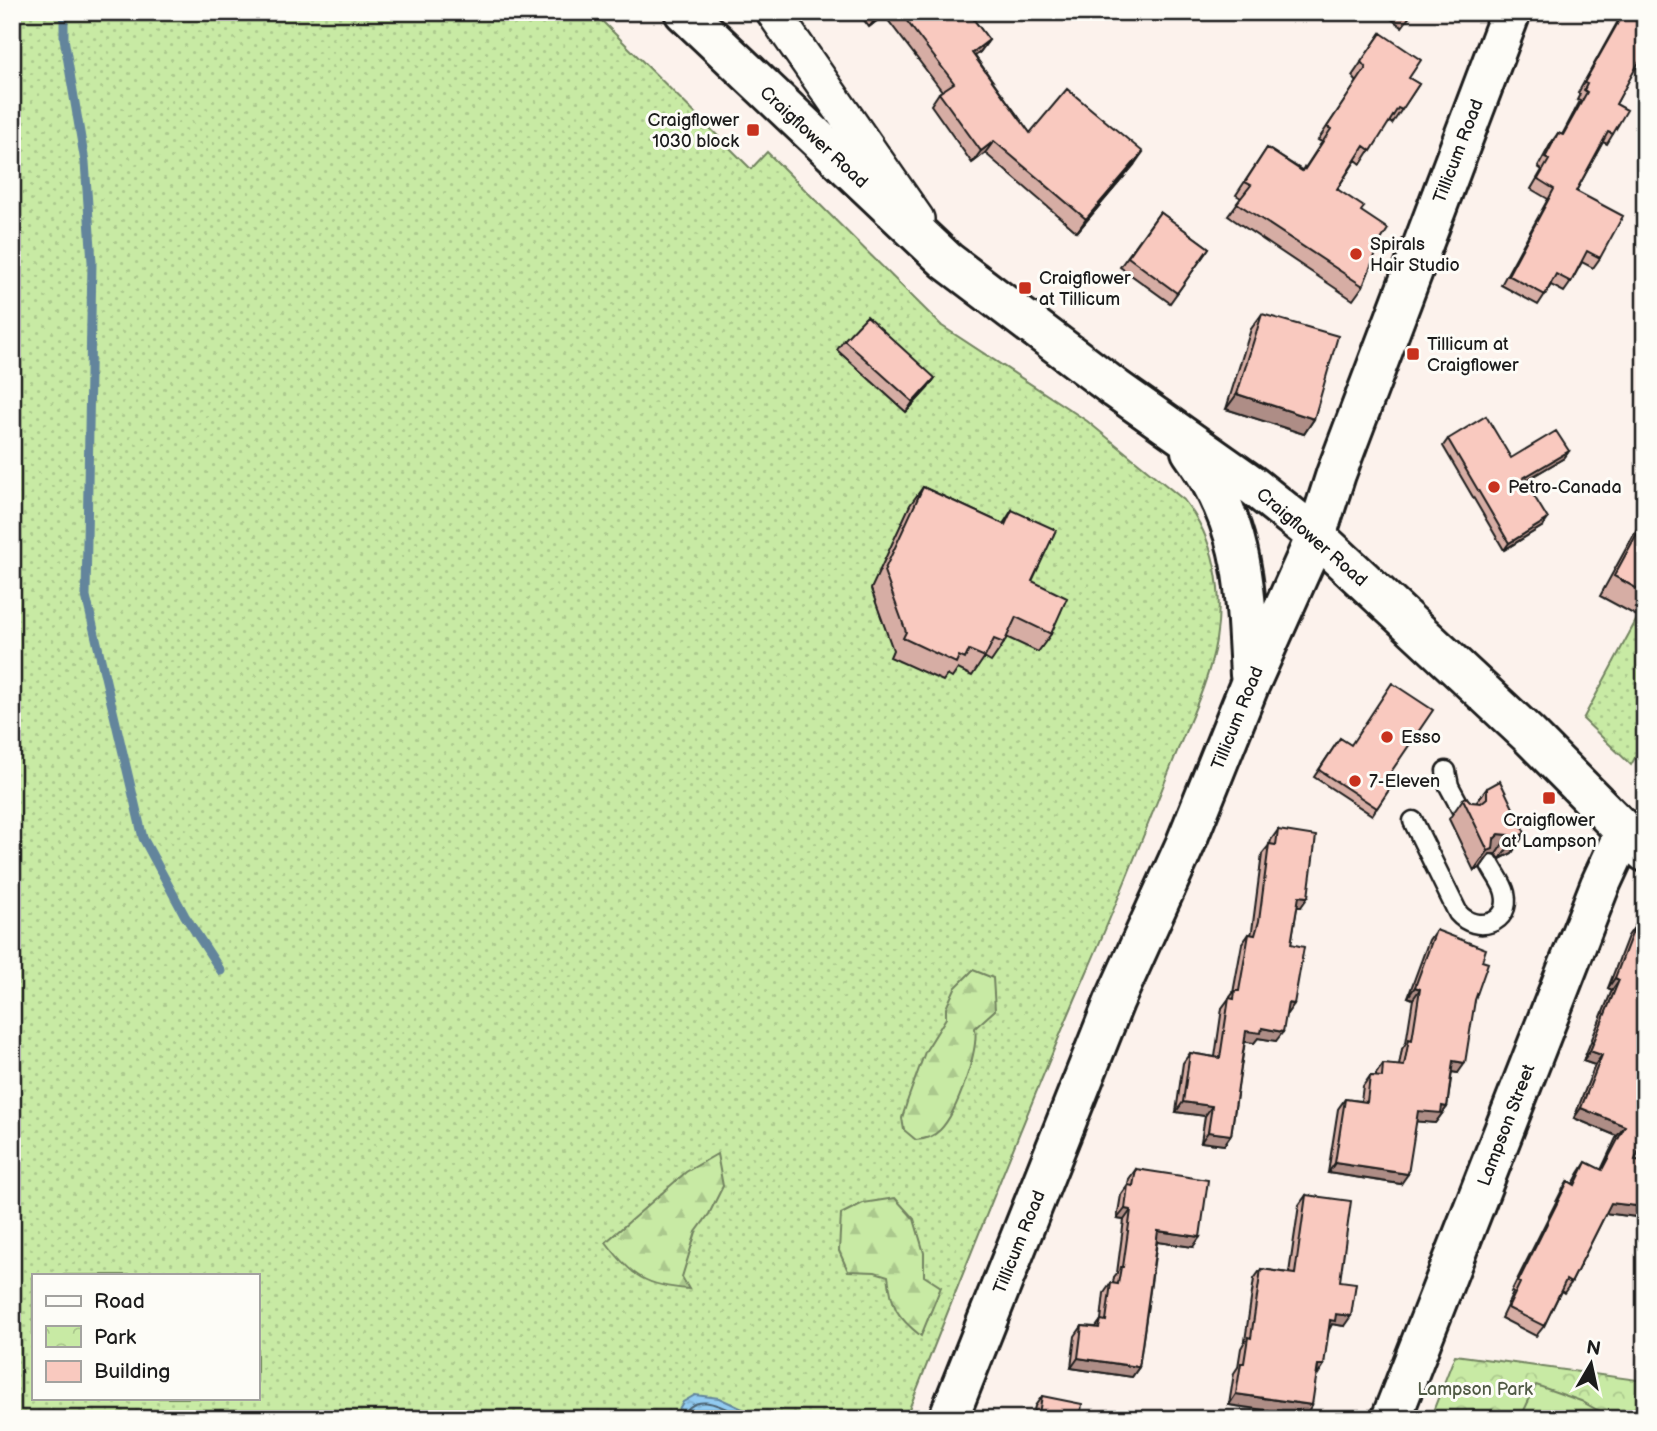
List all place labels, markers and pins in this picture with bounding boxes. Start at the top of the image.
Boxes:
place label: Craigflower 1030 block [648,110,740,152]
marker: Craigflower 1030 block [745,122,761,138]
place label: Spirals Hair Studio [1370,234,1460,276]
marker: Spirals Hair Studio [1348,246,1364,262]
place label: Craigflower at Tillicum [1039,268,1131,310]
marker: Craigflower at Tillicum [1017,280,1033,296]
place label: Tillicum at Craigflower [1427,334,1519,376]
marker: Tillicum at Craigflower [1405,346,1421,362]
place label: Petro-Canada [1508,477,1622,498]
marker: Petro-Canada [1486,479,1502,495]
place label: Esso [1401,727,1441,748]
marker: Esso [1379,729,1395,745]
place label: 7-Eleven [1369,771,1440,792]
marker: 7-Eleven [1347,773,1363,789]
marker: Craigflower at Lampson [1541,790,1557,806]
place label: Craigflower at Lampson [1501,810,1597,852]

